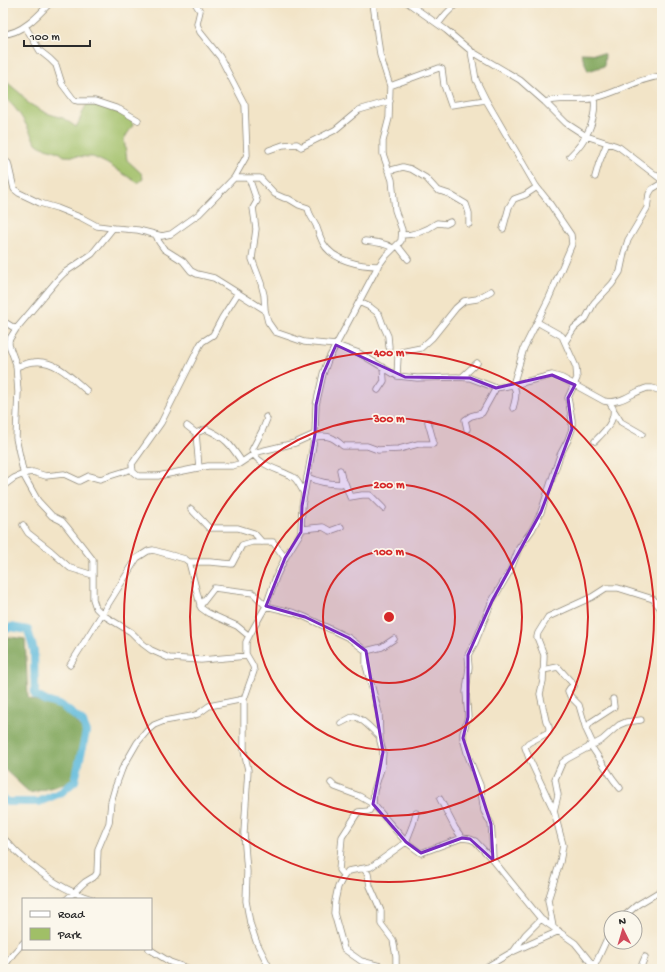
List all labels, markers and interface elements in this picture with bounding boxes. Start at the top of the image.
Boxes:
scale bar [24,22,90,48]
text: 100 m [29,31,60,45]
text: 400 m [373,347,405,361]
text: 300 m [372,413,405,427]
text: 200 m [374,479,405,493]
text: 100 m [373,546,404,560]
centre of rings [382,610,396,624]
legend [22,898,152,950]
text: Road [58,909,85,923]
north arrow [603,910,643,950]
text: N [618,916,626,928]
text: Park [57,929,83,943]

